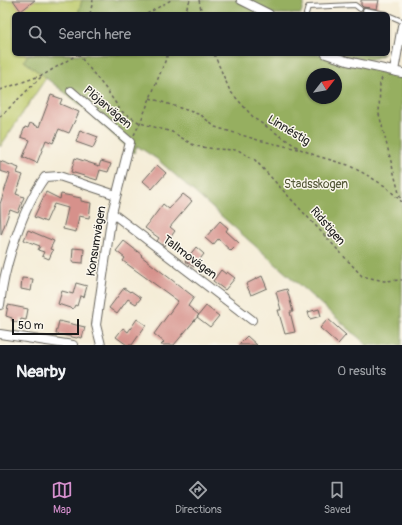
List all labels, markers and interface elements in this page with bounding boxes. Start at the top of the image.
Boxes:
search box [12,12,390,56]
icon: search [26,23,48,45]
text: Search here [58,25,131,44]
north arrow [306,68,342,104]
street label: Plöjarvägen [81,83,135,132]
street label: Linnéstig [265,112,313,149]
park label: Stadsskogen [284,177,348,192]
street label: Ridstigen [307,204,348,249]
street label: Konsumvägen [84,205,110,277]
street label: Tallmovägen [160,232,220,283]
scale bar [12,317,79,336]
text: 50 m [18,319,44,332]
text: Nearby [16,361,65,382]
text: 0 results [337,363,386,379]
tab: Map [51,479,73,516]
tab: Directions [175,479,222,516]
tab: Saved [324,479,351,516]

